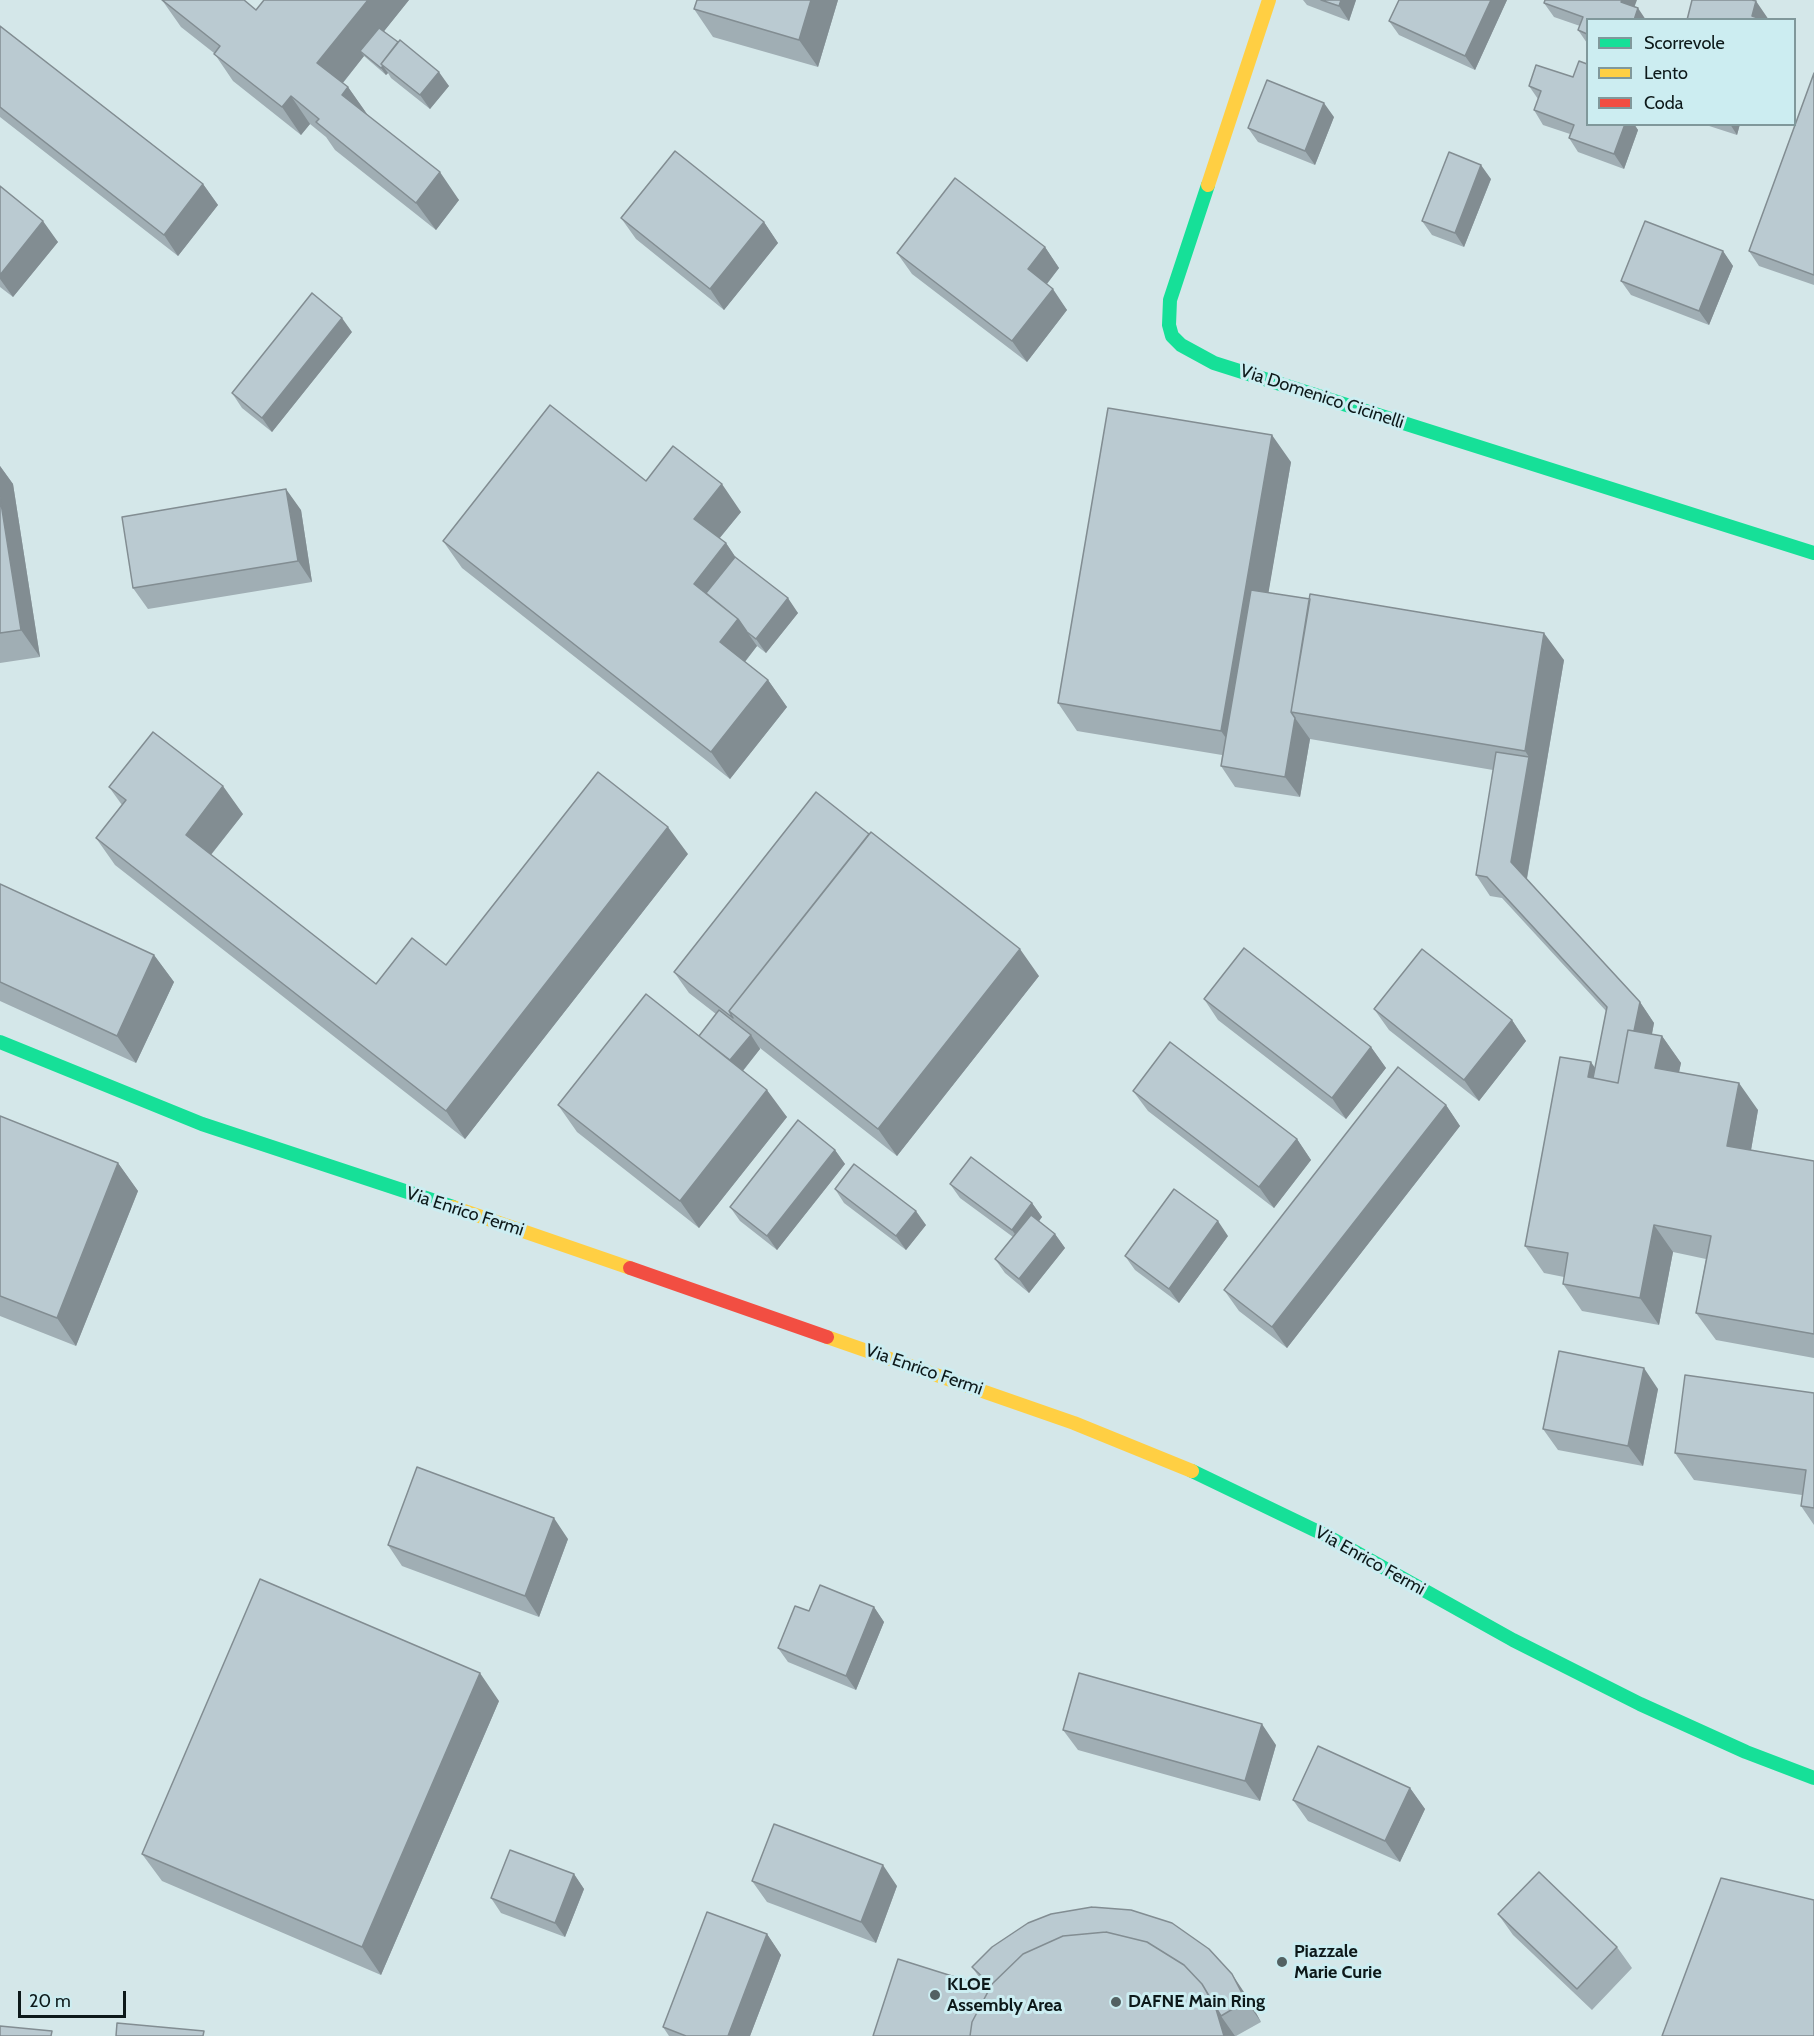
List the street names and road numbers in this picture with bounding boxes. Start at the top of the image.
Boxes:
street label: Via Domenico Cicinelli [1237,360,1407,434]
street label: Via Enrico Fermi [403,1183,527,1241]
street label: Via Enrico Fermi [862,1340,986,1400]
street label: Via Enrico Fermi [1311,1522,1429,1600]

